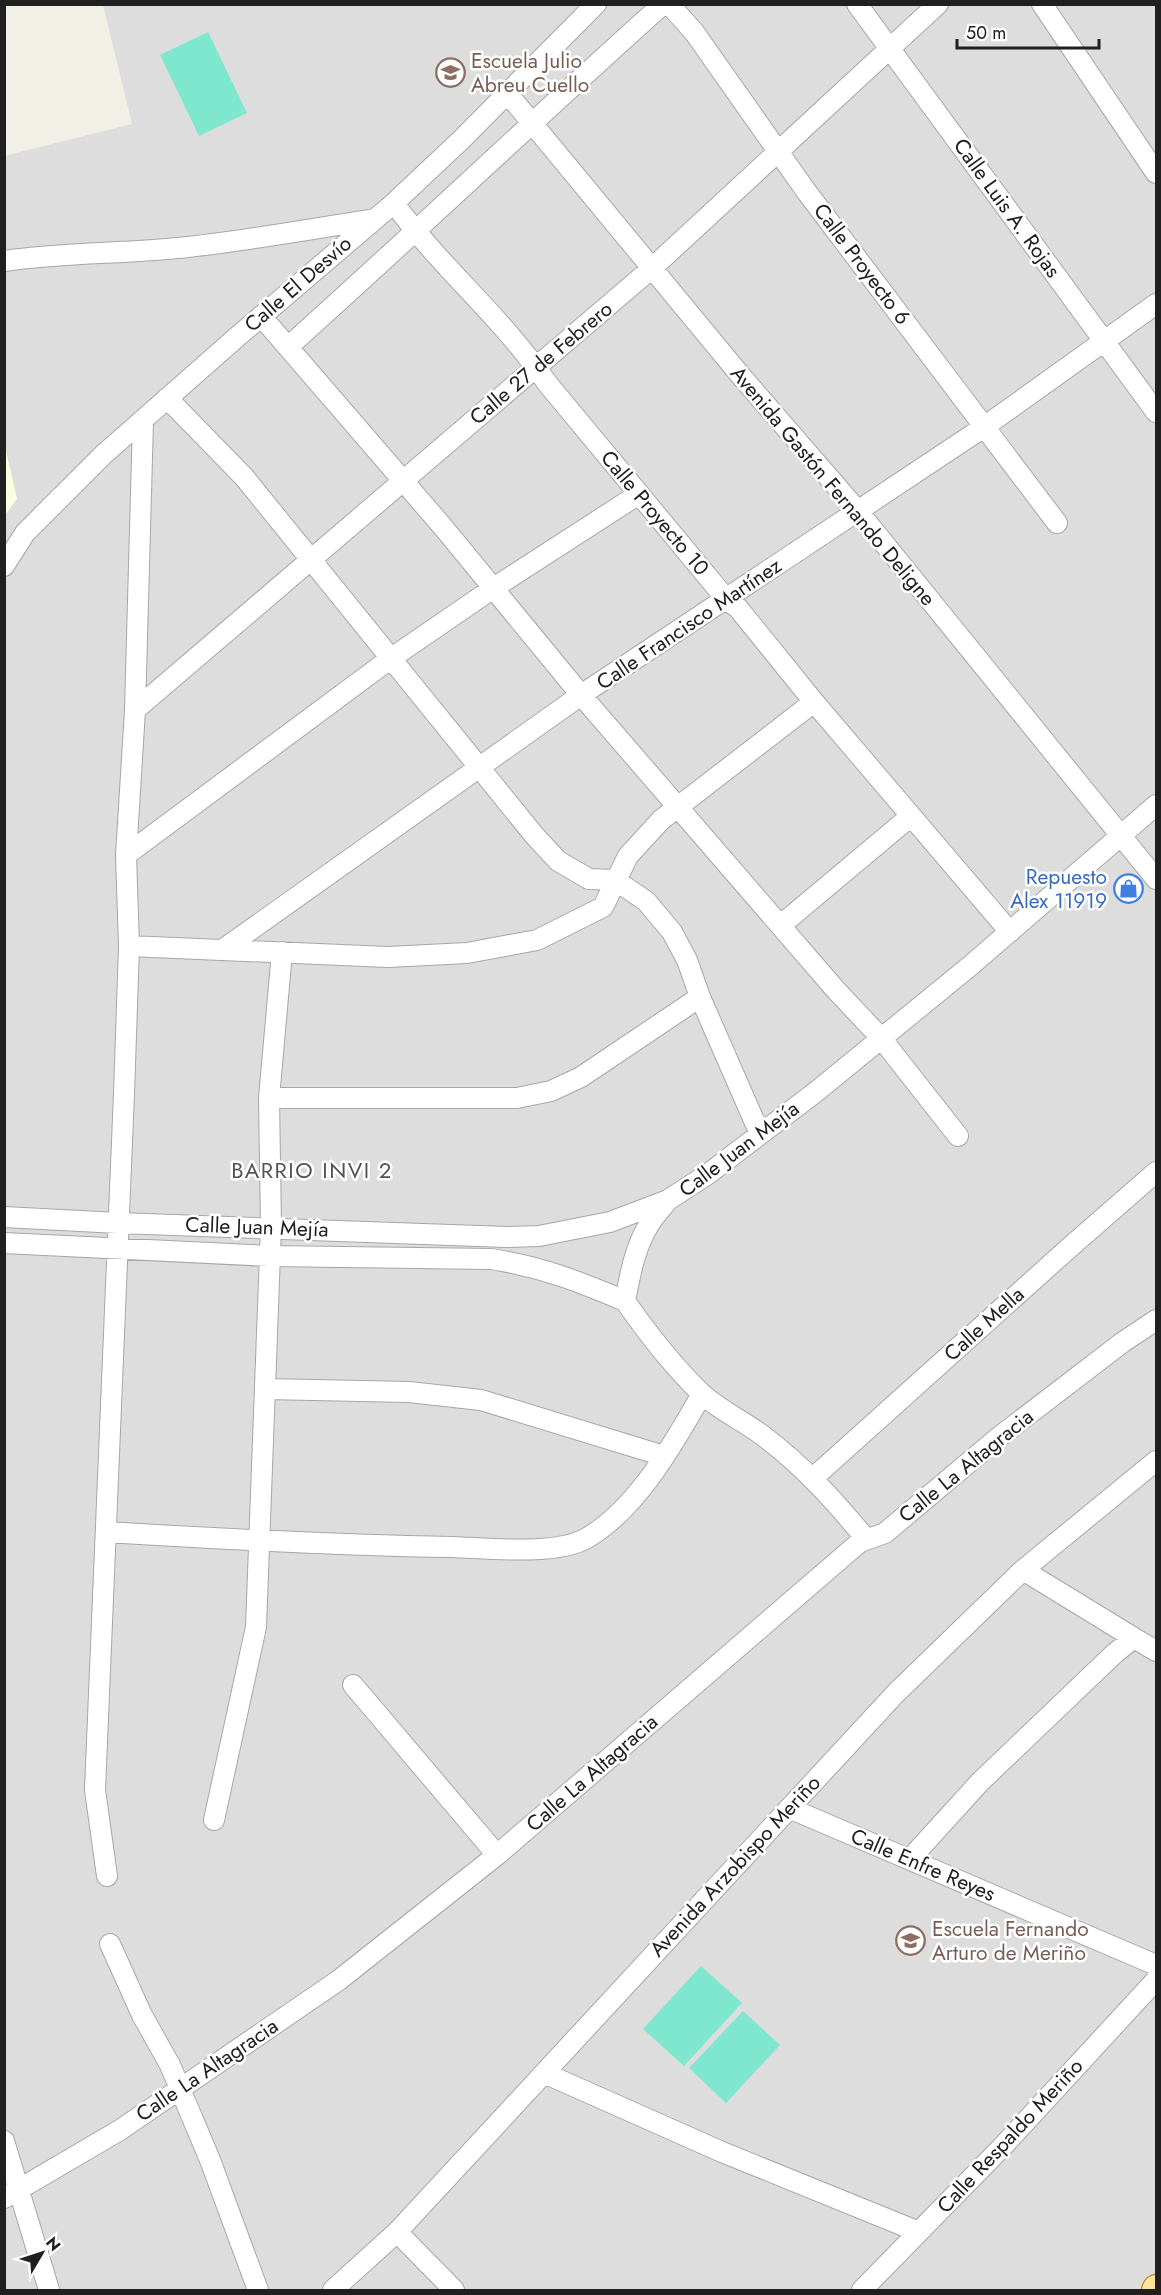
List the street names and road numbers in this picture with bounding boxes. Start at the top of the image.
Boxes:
street label: Calle Luis A. Rojas [946,132,1068,284]
street label: Calle Proyecto 6 [806,197,918,331]
street label: Calle El Desvío [238,229,358,339]
street label: Calle 27 de Febrero [463,294,619,432]
street label: Avenida Gastón Fernando Deligne [723,360,943,613]
street label: Calle Proyecto 10 [594,444,716,582]
street label: Calle Francisco Martínez [590,551,788,697]
street label: Calle Juan Mejía [673,1094,805,1204]
street label: Calle Juan Mejía [185,1210,329,1244]
street label: Calle Mella [937,1280,1031,1368]
street label: Calle La Altagracia [892,1402,1040,1530]
street label: Calle La Altagracia [520,1707,664,1839]
street label: Avenida Arzobispo Meriño [643,1769,827,1963]
street label: Calle Enfre Reyes [846,1821,1000,1909]
street label: Calle La Altagracia [130,2011,284,2129]
street label: Calle Respaldo Meriño [930,2052,1090,2220]

